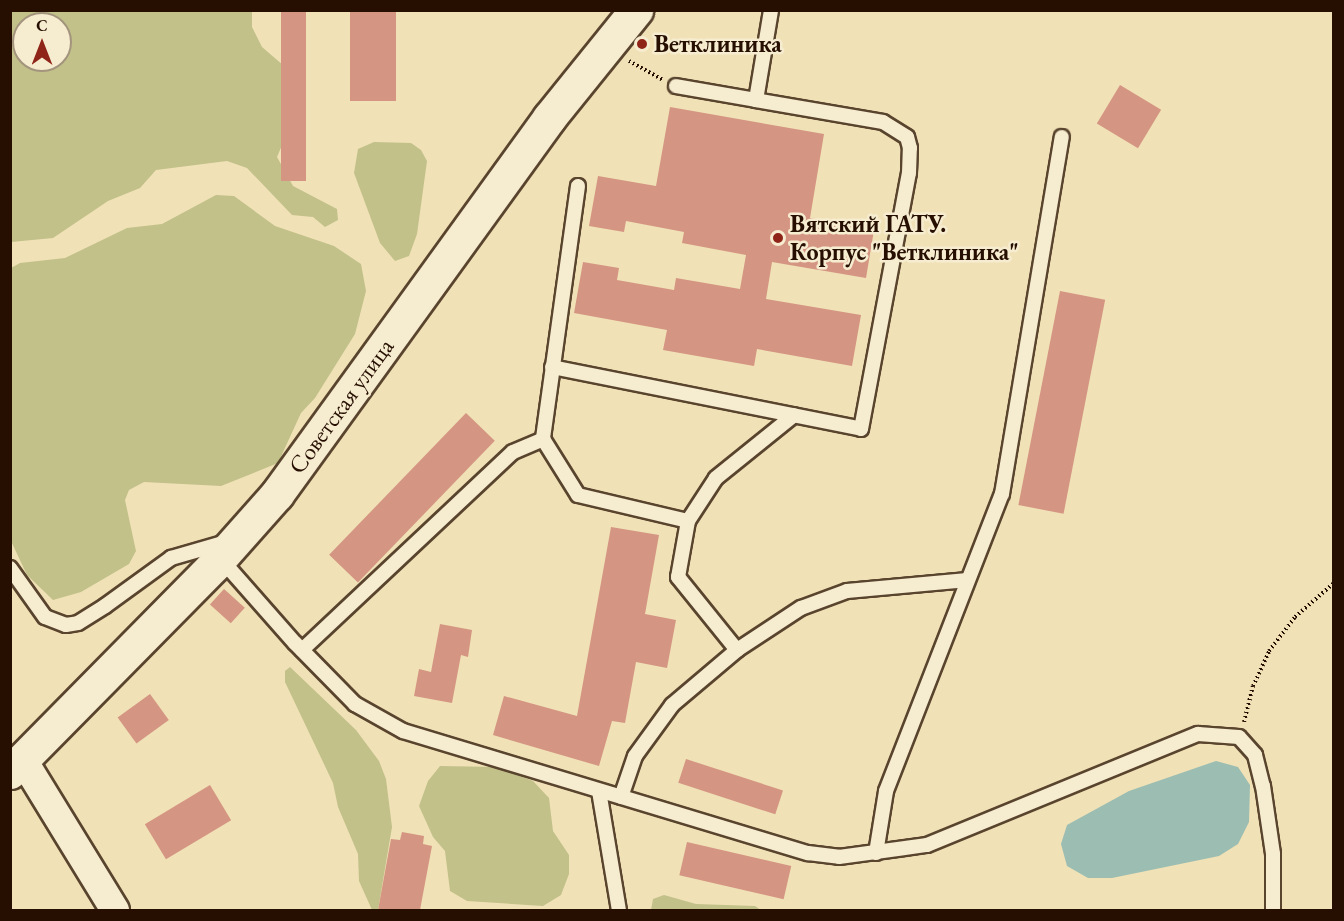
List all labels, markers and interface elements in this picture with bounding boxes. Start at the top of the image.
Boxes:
north arrow [12,12,72,72]
text: С [36,15,48,36]
place label: Ветклиника [654,30,782,58]
marker: Ветклиника [635,37,649,51]
place label: Вятский ГАТУ. Корпус "Ветклиника" [790,210,1019,266]
marker: Вятский ГАТУ. Корпус "Ветклиника" [771,231,785,245]
street label: Советская улица [282,333,400,479]

